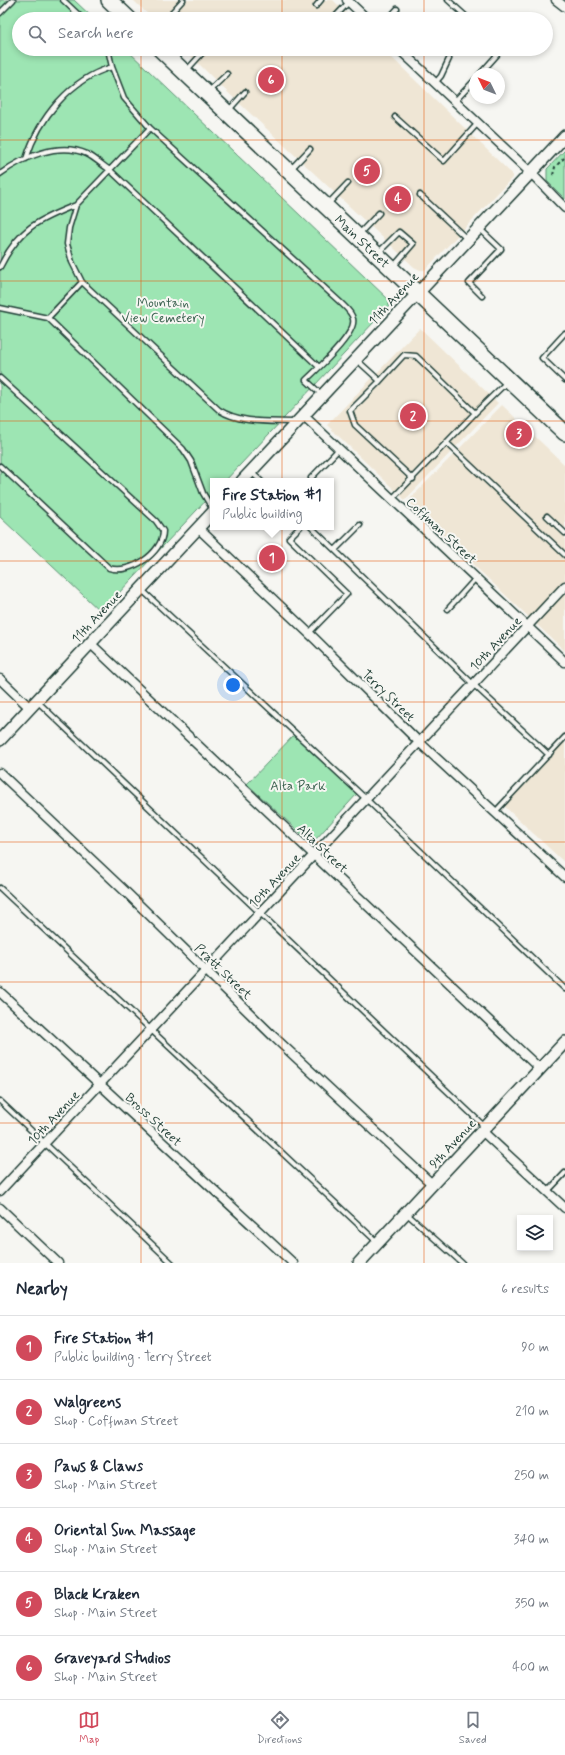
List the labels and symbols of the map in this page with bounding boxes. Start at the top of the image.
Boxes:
pin: 6 [258,65,284,95]
north arrow [469,68,505,104]
pin: 5 [354,156,380,186]
pin: 4 [385,184,411,214]
street label: Main Street [330,212,393,272]
street label: 11th Avenue [365,269,423,329]
park label: Mountain View Cemetery [121,295,205,327]
pin: 2 [400,401,426,431]
pin: 3 [506,419,532,449]
street label: Coffman Street [402,494,480,568]
pin: 1 [259,543,285,573]
street label: 11th Avenue [68,587,126,647]
street label: 10th Avenue [467,613,526,675]
street label: Terry Street [358,666,418,726]
your location [223,675,243,695]
park label: Alta Park [270,778,326,795]
street label: Alta Street [293,821,351,877]
street label: 10th Avenue [246,850,305,912]
street label: Pratt Street [191,940,256,1004]
street label: 10th Avenue [25,1087,84,1149]
street label: Bross Street [121,1089,185,1151]
street label: 9th Avenue [426,1116,480,1172]

